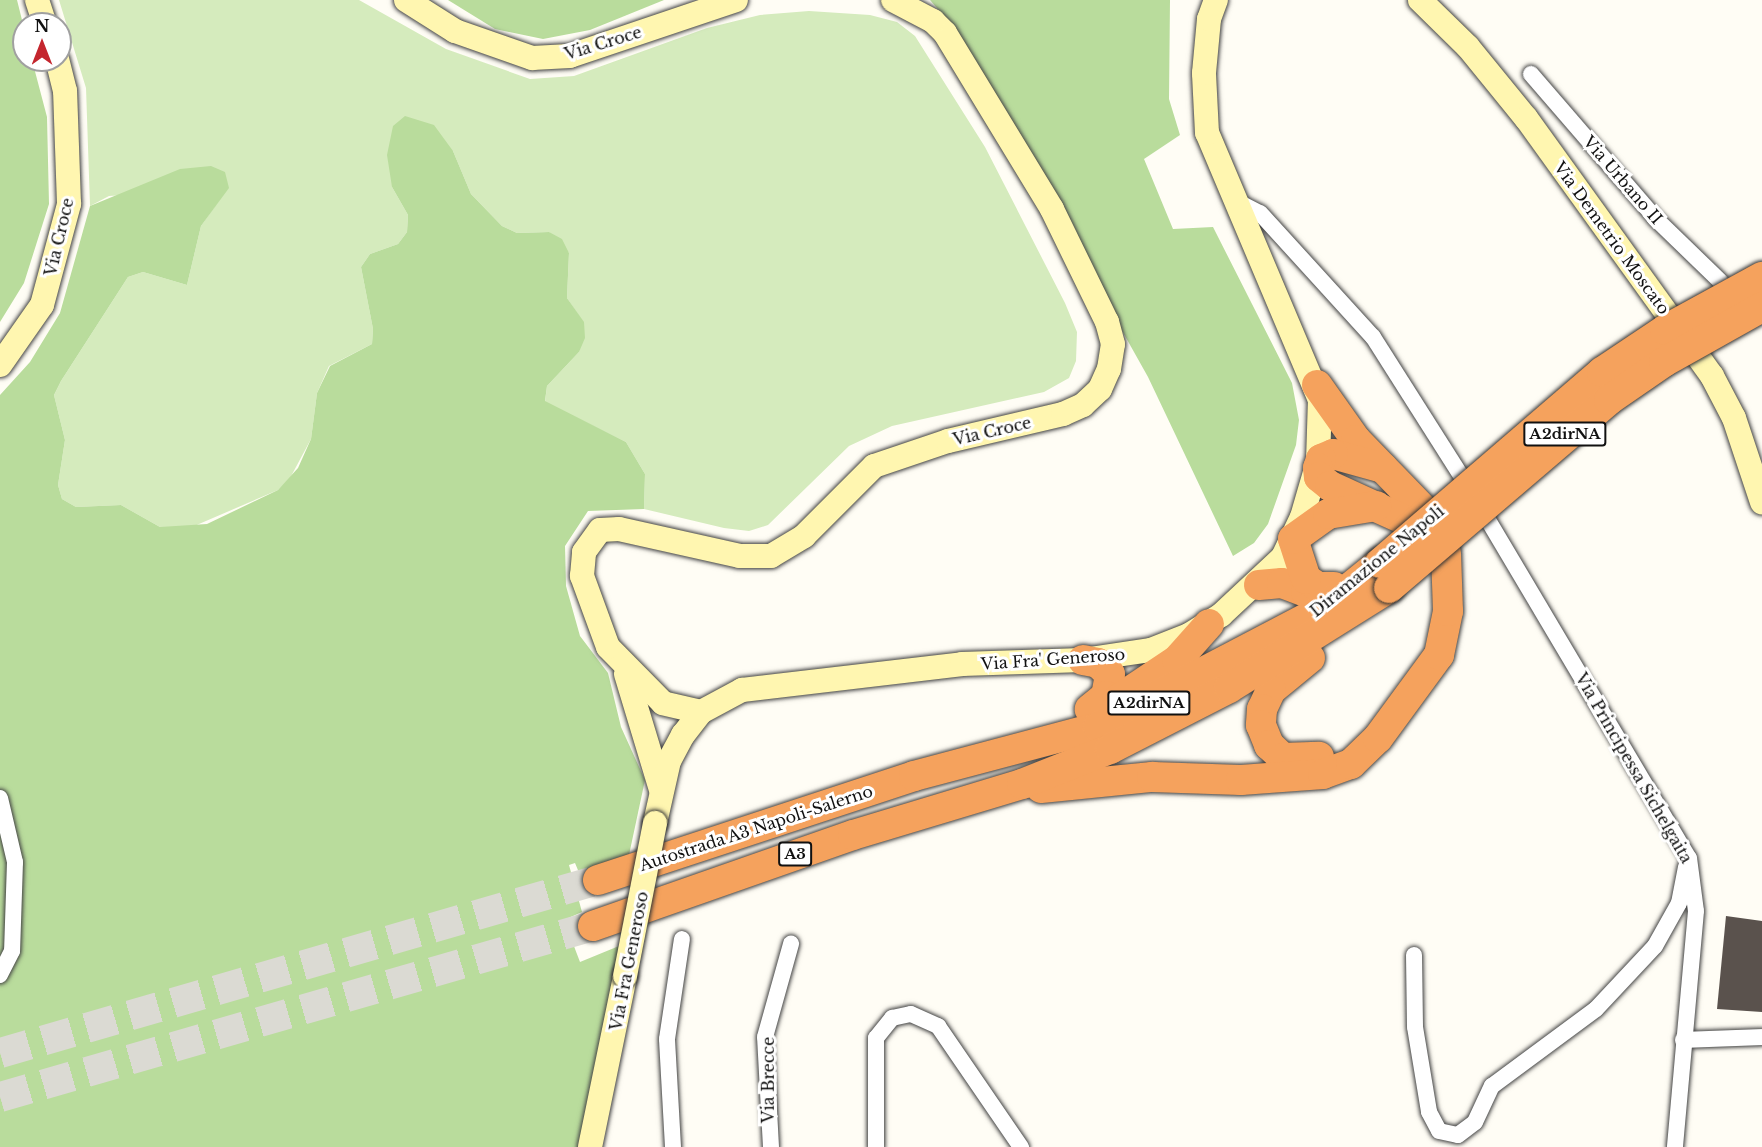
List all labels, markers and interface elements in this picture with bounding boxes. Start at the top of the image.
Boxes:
north arrow [12,12,72,72]
text: N [34,16,50,36]
street label: Via Croce [562,22,644,64]
street label: Via Urbano II [1579,132,1667,228]
street label: Via Demetrio Moscato [1550,158,1674,318]
street label: Via Croce [41,196,77,278]
street label: Via Croce [951,413,1033,449]
road number: A2dirNA [1523,422,1607,446]
street label: Diramazione Napoli [1306,501,1448,621]
street label: Via Fra' Generoso [980,644,1126,674]
street label: Via Principessa Sichelgaita [1571,669,1697,867]
road number: A2dirNA [1107,691,1191,715]
street label: Autostrada A3 Napoli-Salerno [637,781,875,875]
road number: A3 [777,842,813,866]
street label: Via Fra Generoso [606,890,652,1032]
street label: Via Brecce [758,1037,778,1123]

